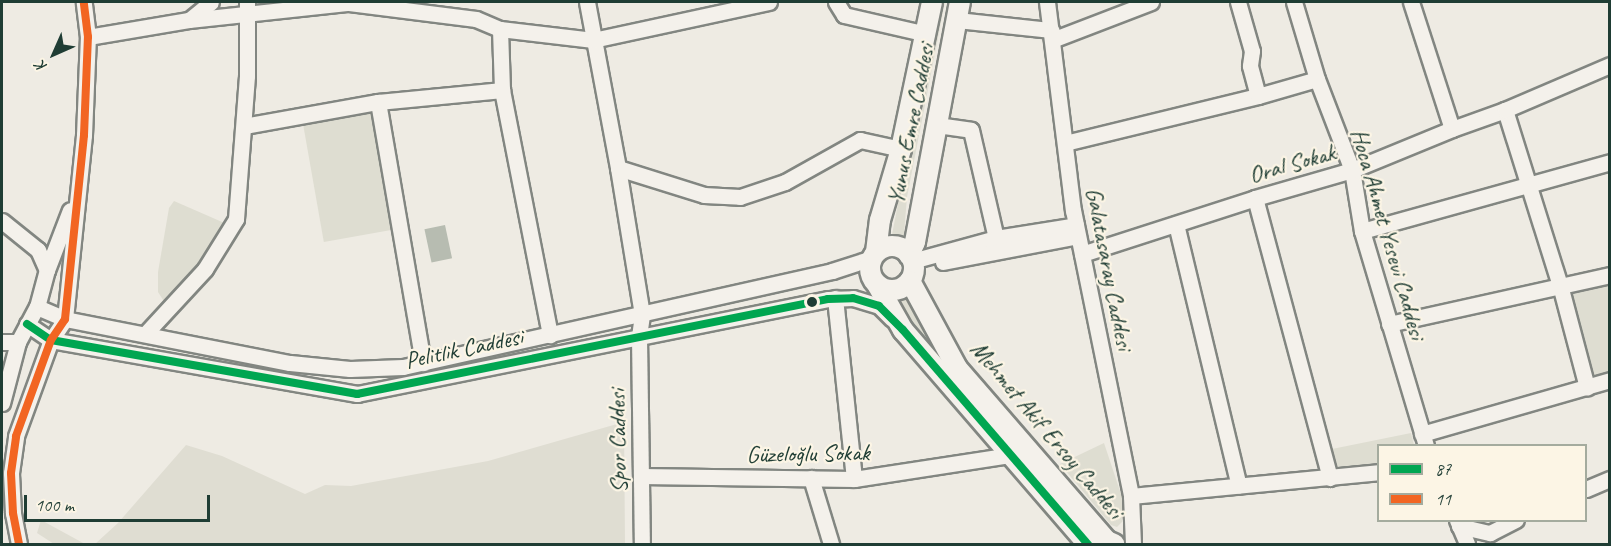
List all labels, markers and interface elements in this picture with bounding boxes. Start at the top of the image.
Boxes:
north arrow [24,24,84,84]
street label: Yunus Emre Caddesi [881,41,941,207]
text: K [31,57,51,77]
street label: Hoca Ahmet Yesevi Caddesi [1344,125,1432,343]
street label: Oral Sokak [1246,138,1338,190]
street label: Galatasaray Caddesi [1079,185,1139,353]
unlabelled marker [806,296,818,308]
street label: Pelitlik Caddesi [403,322,525,376]
street label: Mehmet Akif Ersoy Caddesi [964,335,1130,525]
street label: Spor Caddesi [603,388,633,494]
street label: Güzeloğlu Sokak [746,439,870,469]
legend [1377,444,1587,522]
text: 87 [1435,458,1451,480]
scale bar [27,483,213,521]
text: 11 [1435,488,1451,510]
text: 100 m [35,494,74,516]

